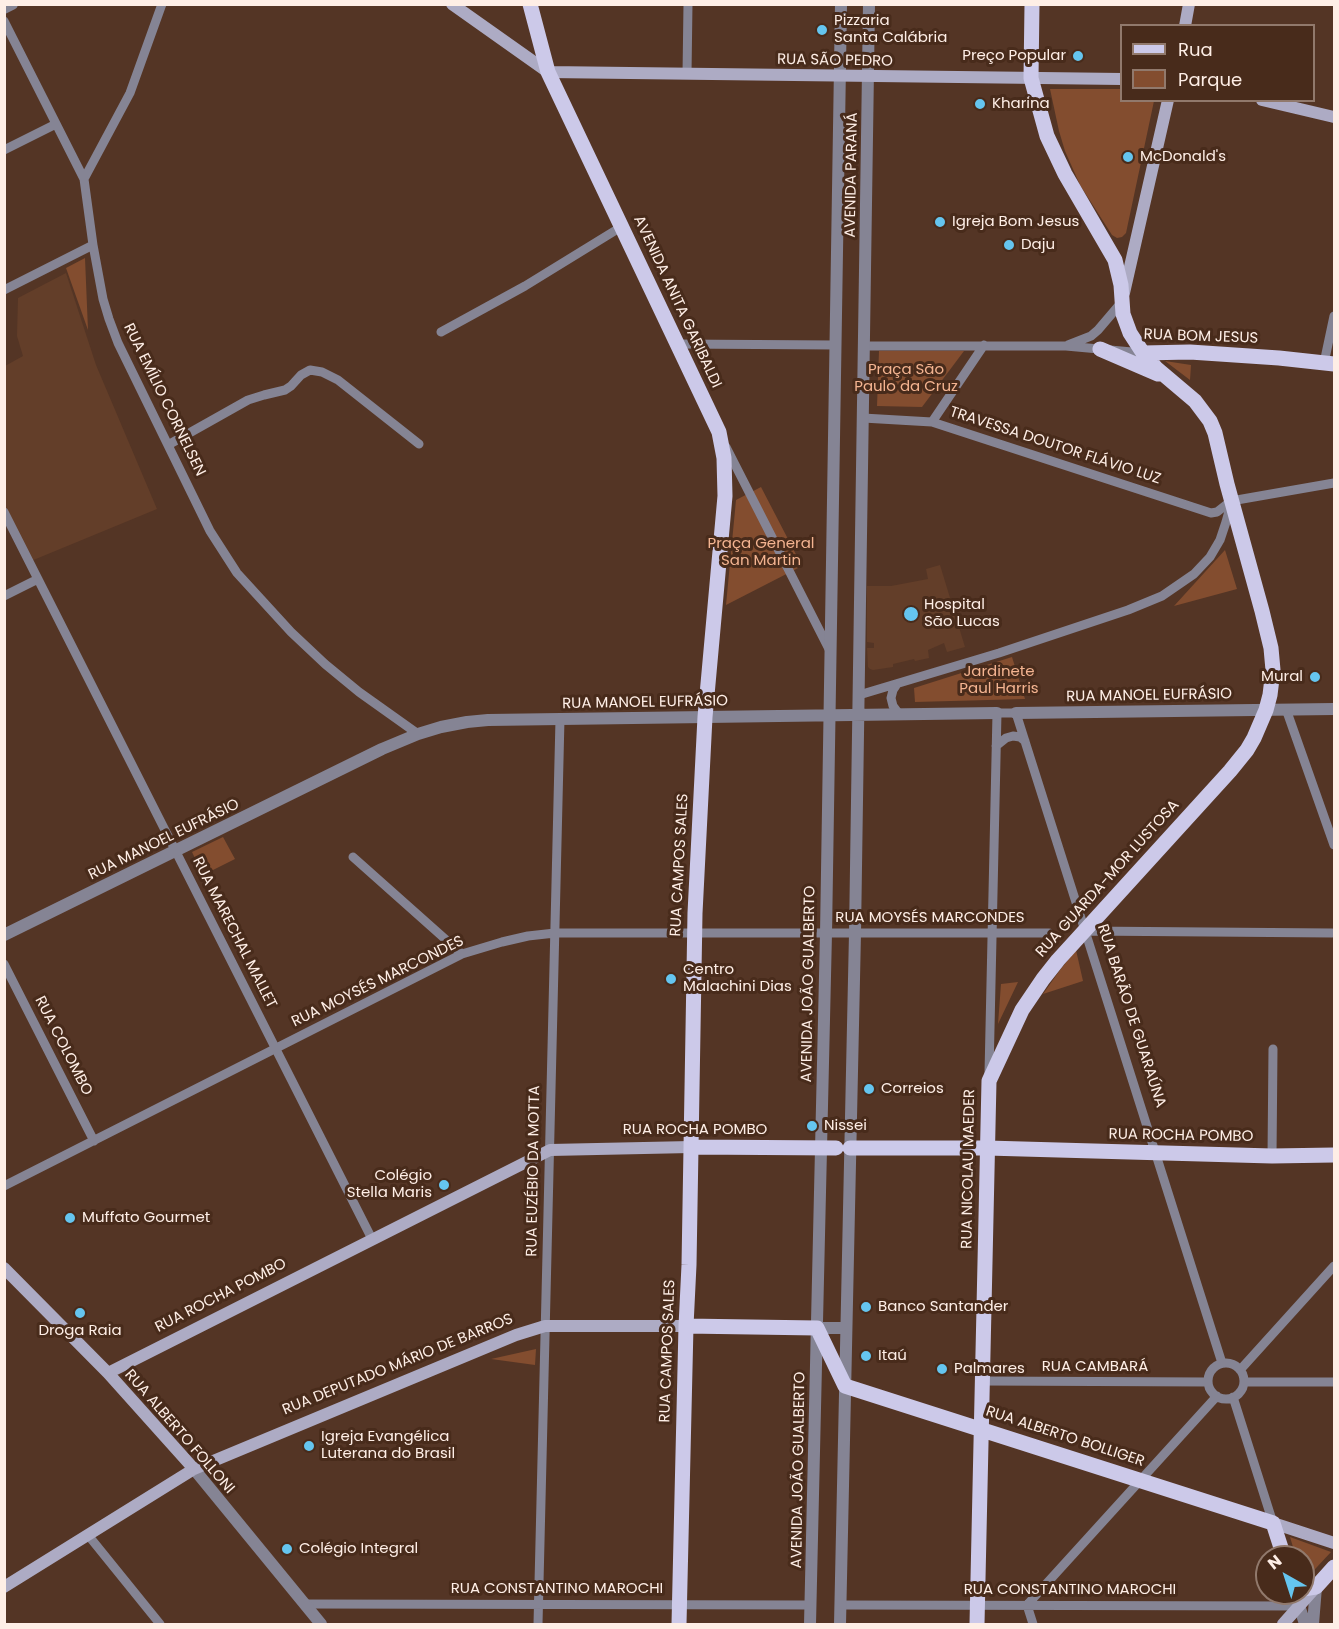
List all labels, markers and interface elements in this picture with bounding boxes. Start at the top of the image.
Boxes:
place label: Pizzaria Santa Calábria [834,12,947,47]
marker: Pizzaria Santa Calábria [815,23,829,37]
legend [1120,24,1315,102]
text: Rua [1178,37,1213,62]
place label: Preço Popular [962,47,1066,65]
marker: Preço Popular [1071,49,1085,63]
street label: RUA SÃO PEDRO [777,51,893,71]
text: Parque [1178,67,1242,92]
place label: Kharina [992,95,1050,113]
marker: Kharina [973,97,987,111]
street label: AVENIDA PARANÁ [842,112,862,238]
place label: McDonald's [1140,148,1226,166]
marker: McDonald's [1121,150,1135,164]
street label: AVENIDA ANITA GARIBALDI [629,213,725,391]
place label: Igreja Bom Jesus [952,213,1079,231]
marker: Igreja Bom Jesus [933,215,947,229]
place label: Daju [1021,236,1055,254]
marker: Daju [1002,238,1016,252]
street label: RUA EMÍLIO CORNELSEN [119,321,209,479]
street label: RUA BOM JESUS [1143,326,1259,348]
park label: Praça São Paulo da Cruz [854,361,958,396]
street label: TRAVESSA DOUTOR FLÁVIO LUZ [947,403,1163,489]
park label: Praça General San Martin [708,535,814,570]
place label: Hospital São Lucas [924,596,1000,631]
marker: Hospital São Lucas [902,605,920,623]
park label: Jardinete Paul Harris [959,663,1039,698]
place label: Mural [1261,668,1303,686]
marker: Mural [1308,670,1322,684]
street label: RUA MANOEL EUFRÁSIO [1066,686,1232,706]
street label: RUA MANOEL EUFRÁSIO [562,693,728,713]
street label: RUA CAMPOS SALES [667,793,693,937]
street label: RUA MANOEL EUFRÁSIO [86,796,242,884]
street label: RUA GUARDA-MOR LUSTOSA [1033,797,1183,961]
street label: RUA MARECHAL MALLET [188,854,280,1012]
street label: AVENIDA JOÃO GUALBERTO [798,885,820,1083]
street label: RUA MOYSÉS MARCONDES [835,909,1025,927]
street label: RUA BARÃO DE GUARAÚNA [1093,922,1169,1110]
street label: RUA MOYSÉS MARCONDES [289,932,467,1032]
place label: Centro Malachini Dias [683,961,792,996]
marker: Centro Malachini Dias [664,972,678,986]
street label: RUA COLOMBO [30,993,96,1099]
place label: Correios [881,1080,944,1098]
marker: Correios [862,1082,876,1096]
street label: RUA EUZÉBIO DA MOTTA [524,1085,544,1257]
street label: RUA NICOLAU MAEDER [959,1089,979,1249]
place label: Nissei [824,1117,867,1135]
marker: Nissei [805,1119,819,1133]
street label: RUA ROCHA POMBO [623,1121,767,1139]
street label: RUA ROCHA POMBO [1108,1126,1254,1146]
place label: Colégio Stella Maris [347,1167,432,1202]
marker: Colégio Stella Maris [437,1178,451,1192]
place label: Muffato Gourmet [82,1209,210,1227]
marker: Muffato Gourmet [63,1211,77,1225]
street label: RUA ROCHA POMBO [152,1255,290,1337]
street label: RUA CAMPOS SALES [657,1279,679,1423]
place label: Banco Santander [878,1298,1008,1316]
marker: Banco Santander [859,1300,873,1314]
marker: Droga Raia [73,1306,87,1320]
street label: RUA DEPUTADO MÁRIO DE BARROS [280,1310,516,1420]
place label: Droga Raia [38,1322,122,1340]
place label: Itaú [878,1347,907,1365]
marker: Itaú [859,1349,873,1363]
street label: RUA CAMBARÁ [1042,1358,1148,1376]
place label: Palmares [954,1360,1025,1378]
marker: Palmares [935,1362,949,1376]
street label: RUA ALBERTO FOLLONI [120,1366,238,1498]
street label: AVENIDA JOÃO GUALBERTO [788,1371,810,1569]
street label: RUA ALBERTO BOLLIGER [983,1403,1147,1471]
place label: Igreja Evangélica Luterana do Brasil [321,1428,455,1463]
marker: Igreja Evangélica Luterana do Brasil [302,1439,316,1453]
place label: Colégio Integral [299,1540,418,1558]
marker: Colégio Integral [280,1542,294,1556]
north arrow [1255,1545,1315,1605]
text: N [1263,1549,1287,1575]
street label: RUA CONSTANTINO MAROCHI [451,1580,663,1598]
street label: RUA CONSTANTINO MAROCHI [964,1581,1176,1599]

